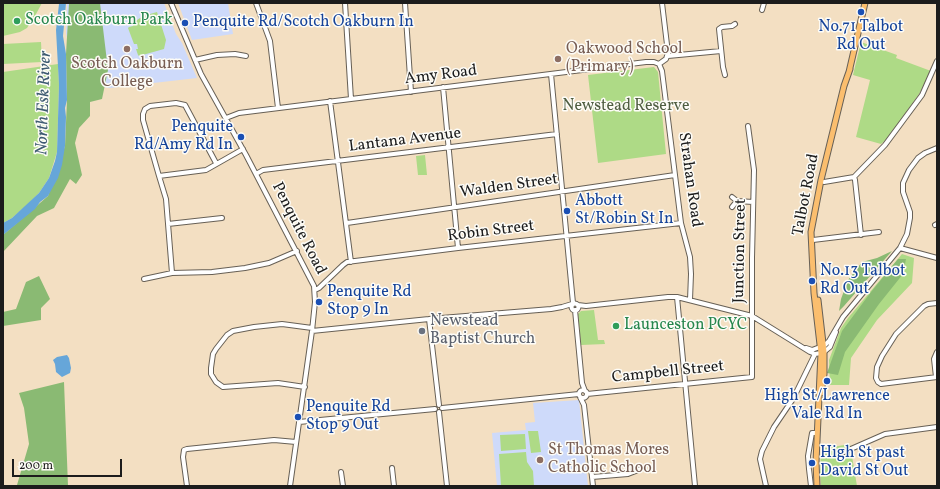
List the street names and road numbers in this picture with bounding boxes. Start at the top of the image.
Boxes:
street label: Amy Road [404,62,478,90]
street label: Lantana Avenue [348,125,462,157]
street label: Strahan Road [673,131,705,229]
street label: Talbot Road [790,152,824,238]
street label: Walden Street [459,171,559,203]
street label: Penquite Road [267,180,329,278]
street label: Junction Street [730,199,752,303]
street label: Robin Street [447,217,535,247]
street label: Campbell Street [611,358,725,388]

